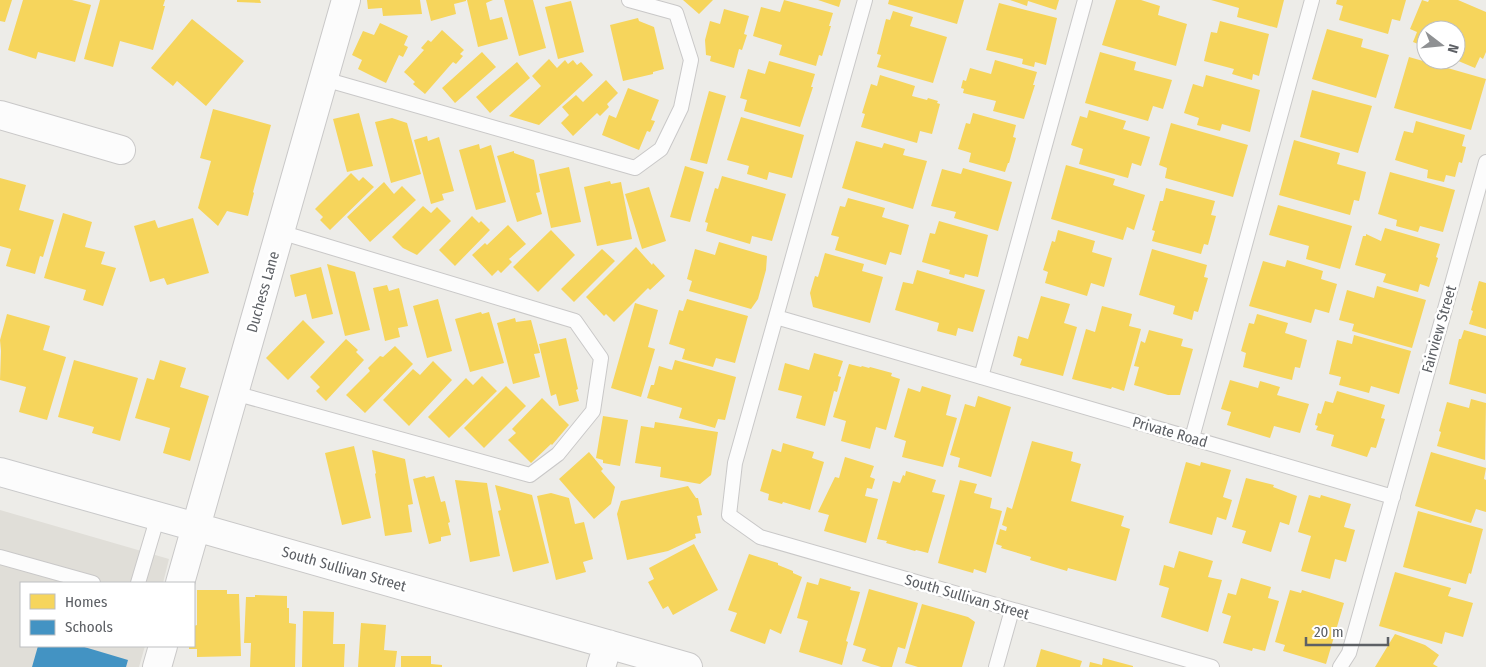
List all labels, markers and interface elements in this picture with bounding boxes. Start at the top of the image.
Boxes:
north arrow [1416,20,1466,70]
text: N [1444,42,1462,55]
street label: Duchess Lane [243,249,283,335]
street label: Fairview Street [1418,283,1460,375]
street label: Private Road [1130,413,1210,451]
street label: South Sullivan Street [280,543,408,595]
street label: South Sullivan Street [903,571,1031,623]
legend [20,582,195,647]
text: Homes [65,593,107,611]
scale bar [1306,614,1388,646]
text: Schools [65,618,113,636]
text: 20 m [1314,623,1344,641]

